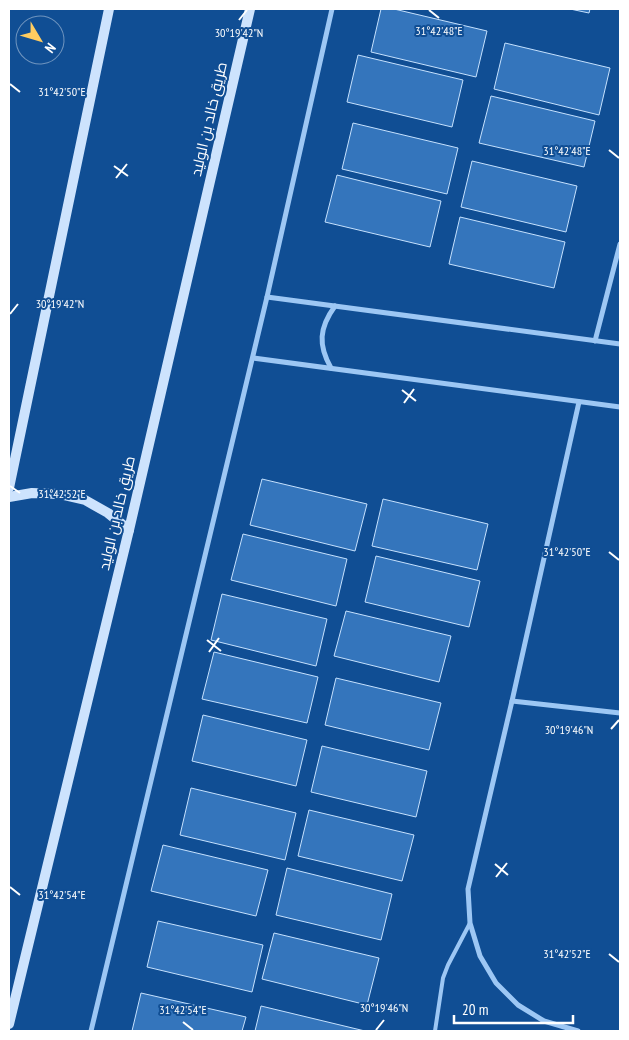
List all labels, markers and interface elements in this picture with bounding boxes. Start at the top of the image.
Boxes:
north arrow [15,15,65,65]
text: 31°42'48"E [415,23,463,38]
text: 30°19'42"N [215,25,263,40]
text: N [41,39,60,57]
street label: طريق خالد بن الوليد [186,60,232,178]
text: 31°42'50"E [38,84,86,99]
text: 31°42'48"E [543,143,591,158]
text: 30°19'42"N [36,296,84,311]
street label: طريق خالد بن الوليد [94,454,140,572]
text: 31°42'52"E [38,486,86,501]
text: 31°42'50"E [543,544,591,559]
text: 30°19'46"N [545,722,593,737]
text: 31°42'54"E [38,887,86,902]
text: 31°42'52"E [543,946,591,961]
scale bar [454,992,573,1024]
text: 30°19'46"N [360,1000,408,1015]
text: 20 m [462,1000,488,1019]
text: 31°42'54"E [159,1002,207,1017]

